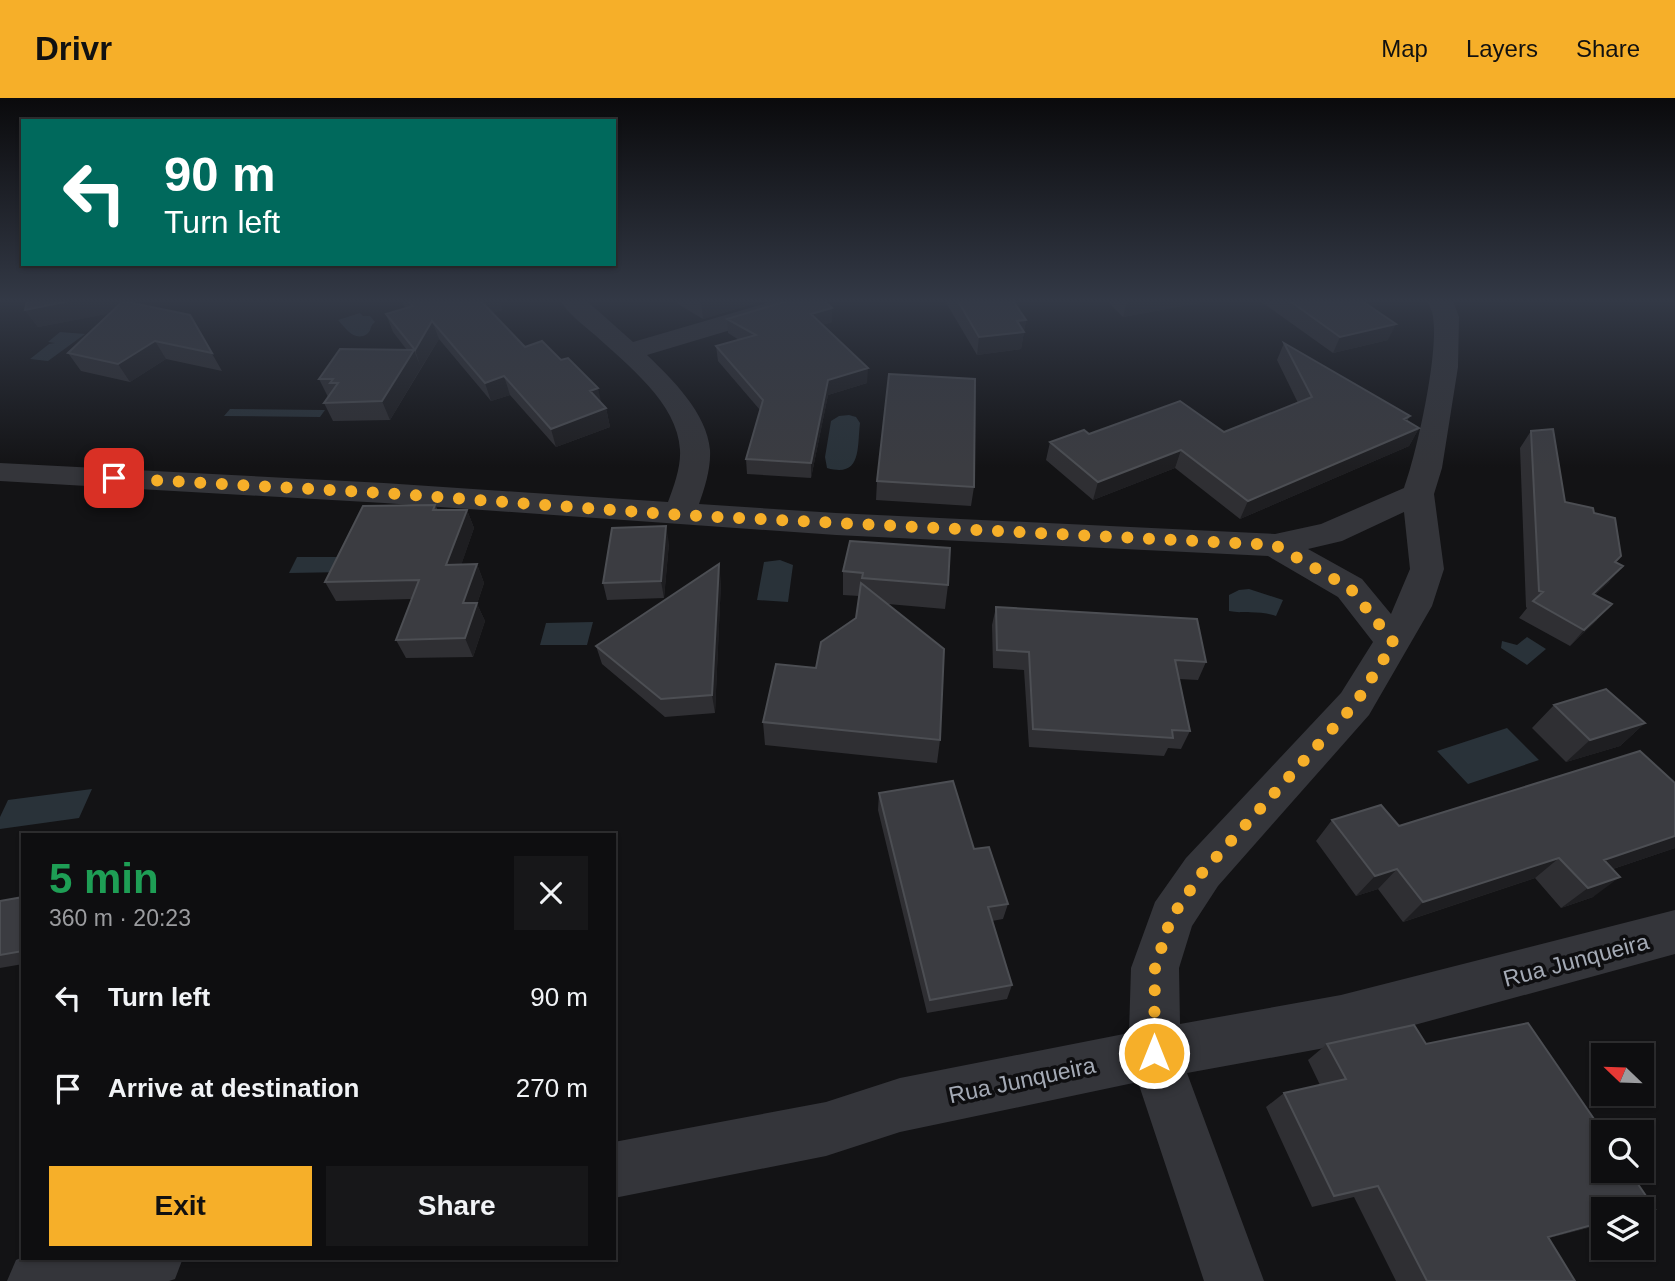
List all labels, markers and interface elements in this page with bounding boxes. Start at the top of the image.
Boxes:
text: Drivr [35,30,112,67]
text: Map [1381,35,1428,62]
text: Layers [1466,35,1538,62]
text: Share [1576,35,1640,62]
icon: left [49,147,140,238]
text: 90 m [164,147,276,201]
text: Turn left [164,204,280,240]
pin [84,448,144,508]
icon: arrive [95,459,133,497]
text: 5 min [49,855,159,902]
button: close [514,856,588,930]
text: 360 m · 20:23 [49,905,191,931]
street label: Rua Junqueira [1500,928,1652,992]
icon: left [49,979,87,1017]
text: Turn left [108,982,210,1012]
text: 90 m [530,982,588,1012]
position arrow [1117,1016,1191,1090]
north arrow [1591,1043,1654,1106]
map controls [1591,1043,1654,1260]
street label: Rua Junqueira [946,1052,1098,1108]
icon: arrive [49,1070,87,1108]
text: Arrive at destination [108,1073,359,1103]
text: 270 m [516,1073,588,1103]
button: search [1591,1120,1654,1183]
button: Exit [49,1166,312,1246]
button: Share [326,1166,588,1246]
button: layers [1591,1197,1654,1260]

